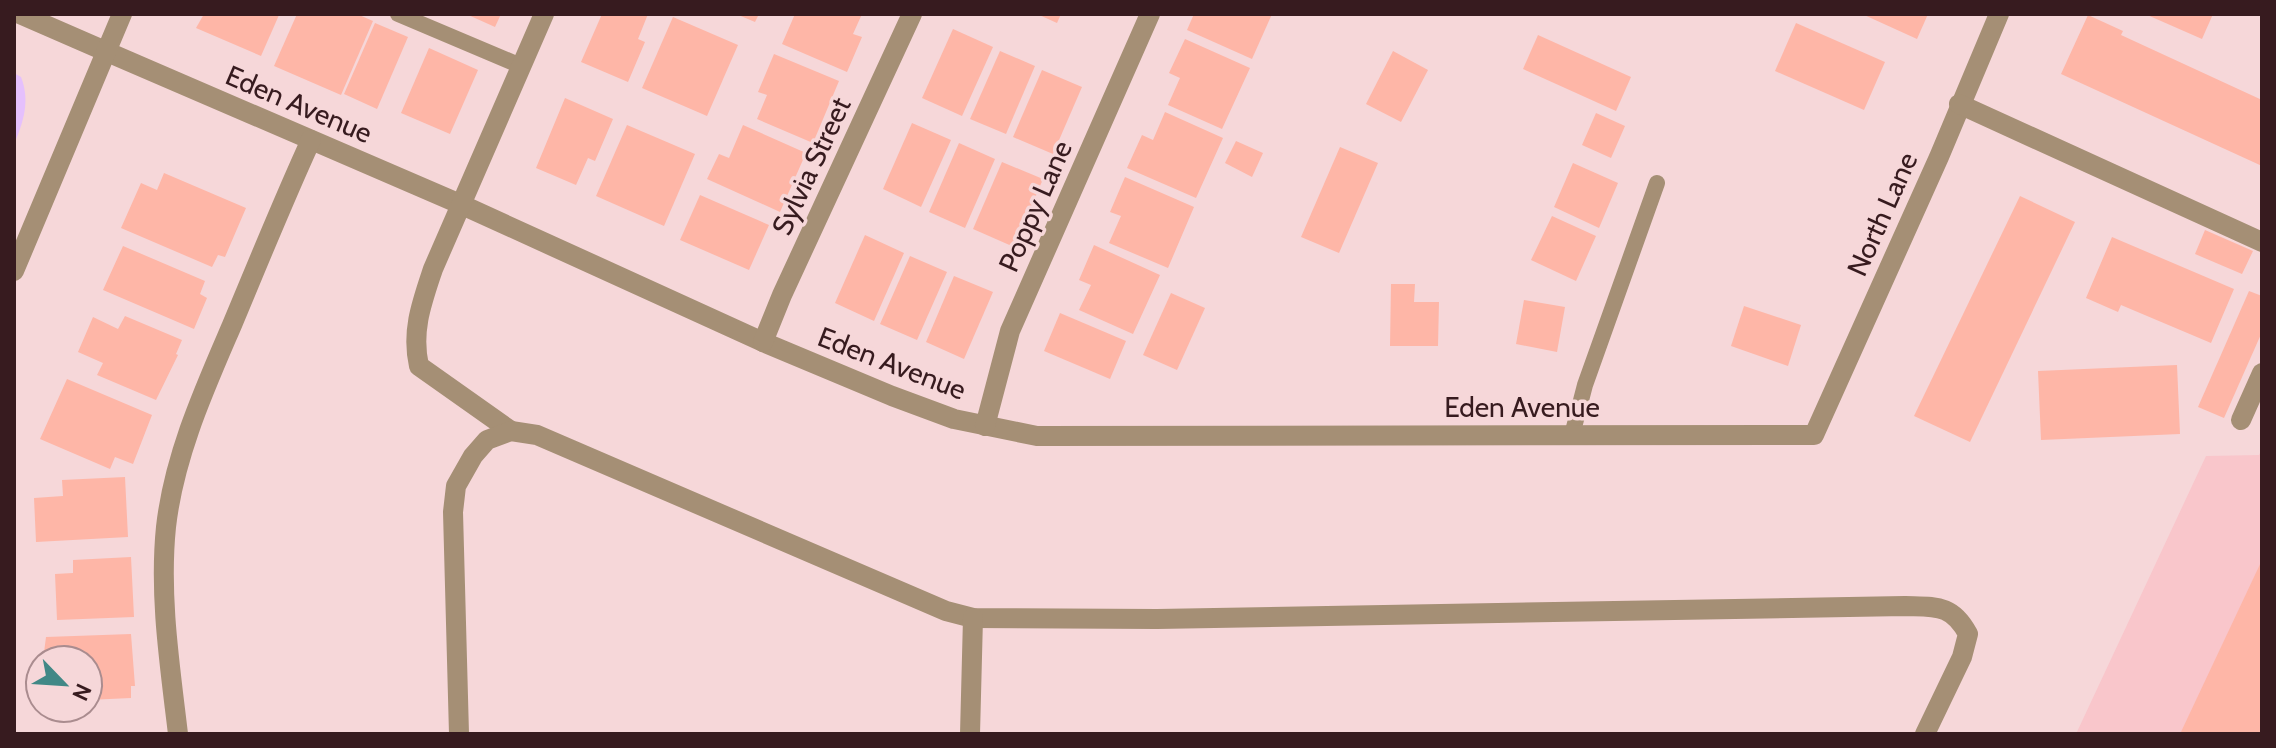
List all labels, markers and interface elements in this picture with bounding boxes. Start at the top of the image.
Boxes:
street label: Eden Avenue [221,58,377,150]
street label: Sylvia Street [764,92,858,240]
street label: Poppy Lane [991,135,1079,277]
street label: North Lane [1840,147,1924,281]
street label: Eden Avenue [813,319,971,407]
street label: Eden Avenue [1444,390,1600,424]
north arrow [24,644,104,724]
text: N [66,679,97,705]

